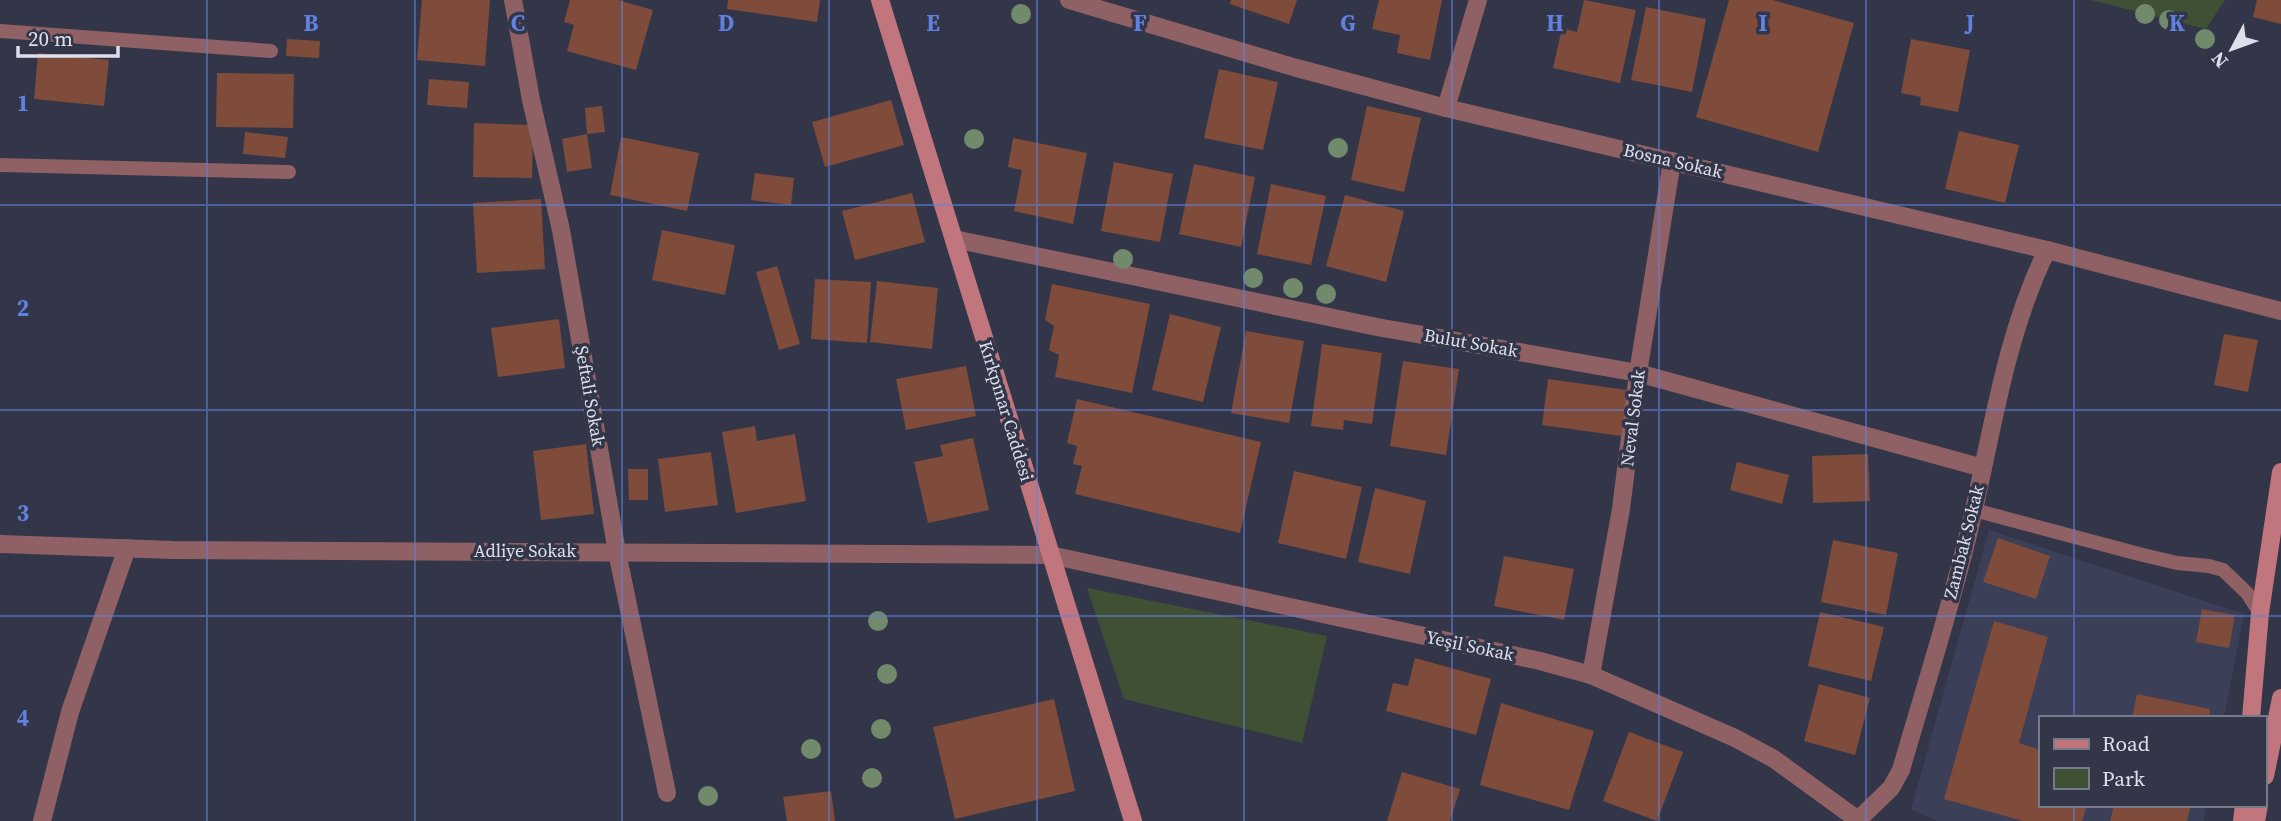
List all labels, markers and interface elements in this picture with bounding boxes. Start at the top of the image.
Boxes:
text: B [304,7,319,39]
text: C [511,7,525,39]
text: D [718,7,734,39]
text: E [926,7,940,39]
text: F [1133,7,1147,39]
text: G [1340,7,1356,39]
text: H [1546,7,1564,39]
text: I [1759,7,1768,39]
text: J [1963,7,1975,39]
text: K [2169,7,2185,39]
scale bar [18,14,117,58]
north arrow [2197,14,2267,84]
text: 20 m [28,24,73,53]
text: N [2205,46,2234,74]
text: 1 [17,87,29,119]
street label: Bosna Sokak [1621,137,1725,184]
text: 2 [17,292,29,324]
street label: Bulut Sokak [1422,322,1520,363]
street label: Kırkpınar Caddesi [973,338,1040,484]
street label: Şeftali Sokak [569,344,612,448]
street label: Neval Sokak [1614,368,1651,468]
street label: Zambak Sokak [1937,482,1990,601]
text: 3 [17,497,29,529]
street label: Adliye Sokak [474,538,576,563]
street label: Yeşil Sokak [1424,624,1517,667]
text: 4 [17,702,29,734]
legend [2039,716,2267,807]
text: Road [2102,729,2150,758]
text: Park [2102,764,2146,793]

